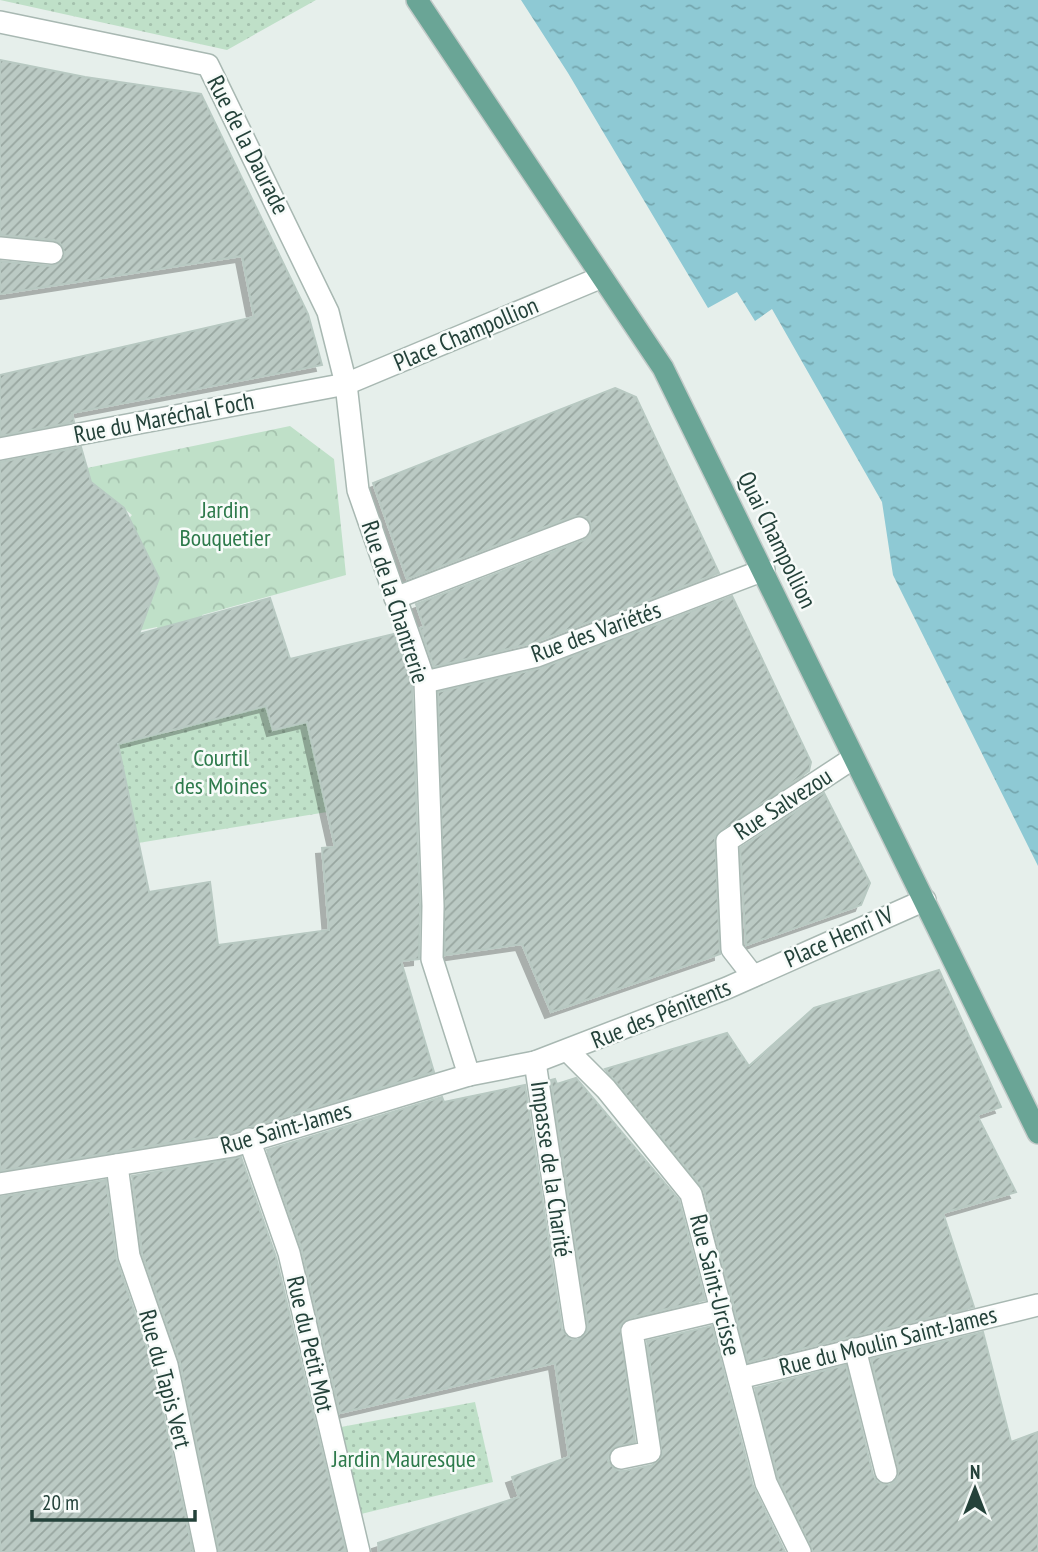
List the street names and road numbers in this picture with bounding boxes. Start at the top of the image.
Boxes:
street label: Rue de la Daurade [200,70,297,219]
street label: Place Champollion [389,289,543,378]
street label: Rue du Maréchal Foch [71,385,257,450]
street label: Quai Champollion [731,466,824,613]
street label: Rue de la Chantrerie [355,517,436,687]
street label: Rue des Variétés [527,594,665,669]
street label: Rue Salvezou [728,760,838,847]
street label: Place Henri IV [779,898,899,974]
street label: Rue des Pénitents [586,971,735,1056]
street label: Impasse de la Charité [524,1079,579,1259]
street label: Rue Saint-James [217,1094,355,1161]
street label: Rue Saint-Urcisse [683,1211,748,1359]
street label: Rue du Petit Mot [280,1273,341,1415]
street label: Rue du Moulin Saint-James [776,1298,1000,1383]
street label: Rue du Tapis Vert [132,1306,199,1452]

